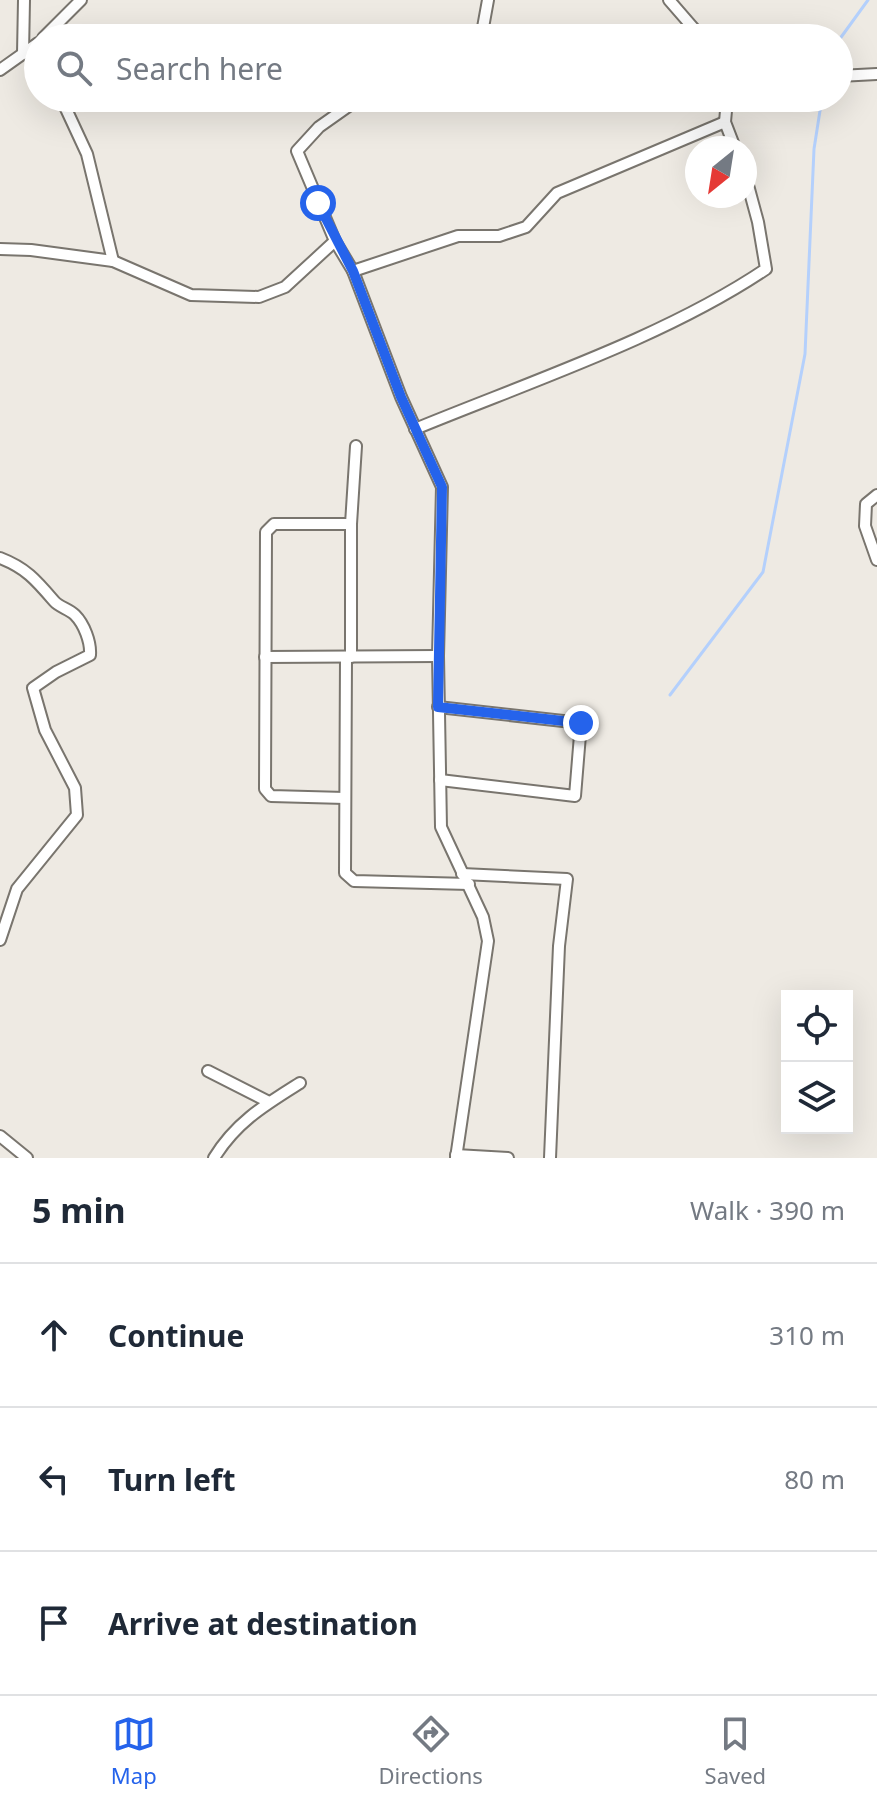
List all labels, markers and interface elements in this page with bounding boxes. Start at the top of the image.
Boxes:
search box [24,24,853,112]
icon: search [52,46,96,90]
text: Search here [116,48,283,89]
north arrow [685,136,757,208]
route start [300,185,336,221]
route end [563,705,599,741]
map controls [781,990,853,1134]
button: locate [781,990,853,1062]
button: layers [781,1062,853,1134]
text: 5 min [32,1187,126,1233]
text: Walk · 390 m [690,1192,845,1228]
icon: ahead [32,1313,76,1357]
text: Continue [108,1315,244,1356]
text: 310 m [769,1317,845,1353]
icon: left [32,1457,76,1501]
text: Turn left [108,1459,236,1500]
text: 80 m [784,1461,845,1497]
icon: arrive [32,1601,76,1645]
text: Arrive at destination [108,1603,418,1644]
tab: Map [111,1712,157,1790]
tab: Directions [378,1712,483,1790]
tab: Saved [705,1712,766,1790]

